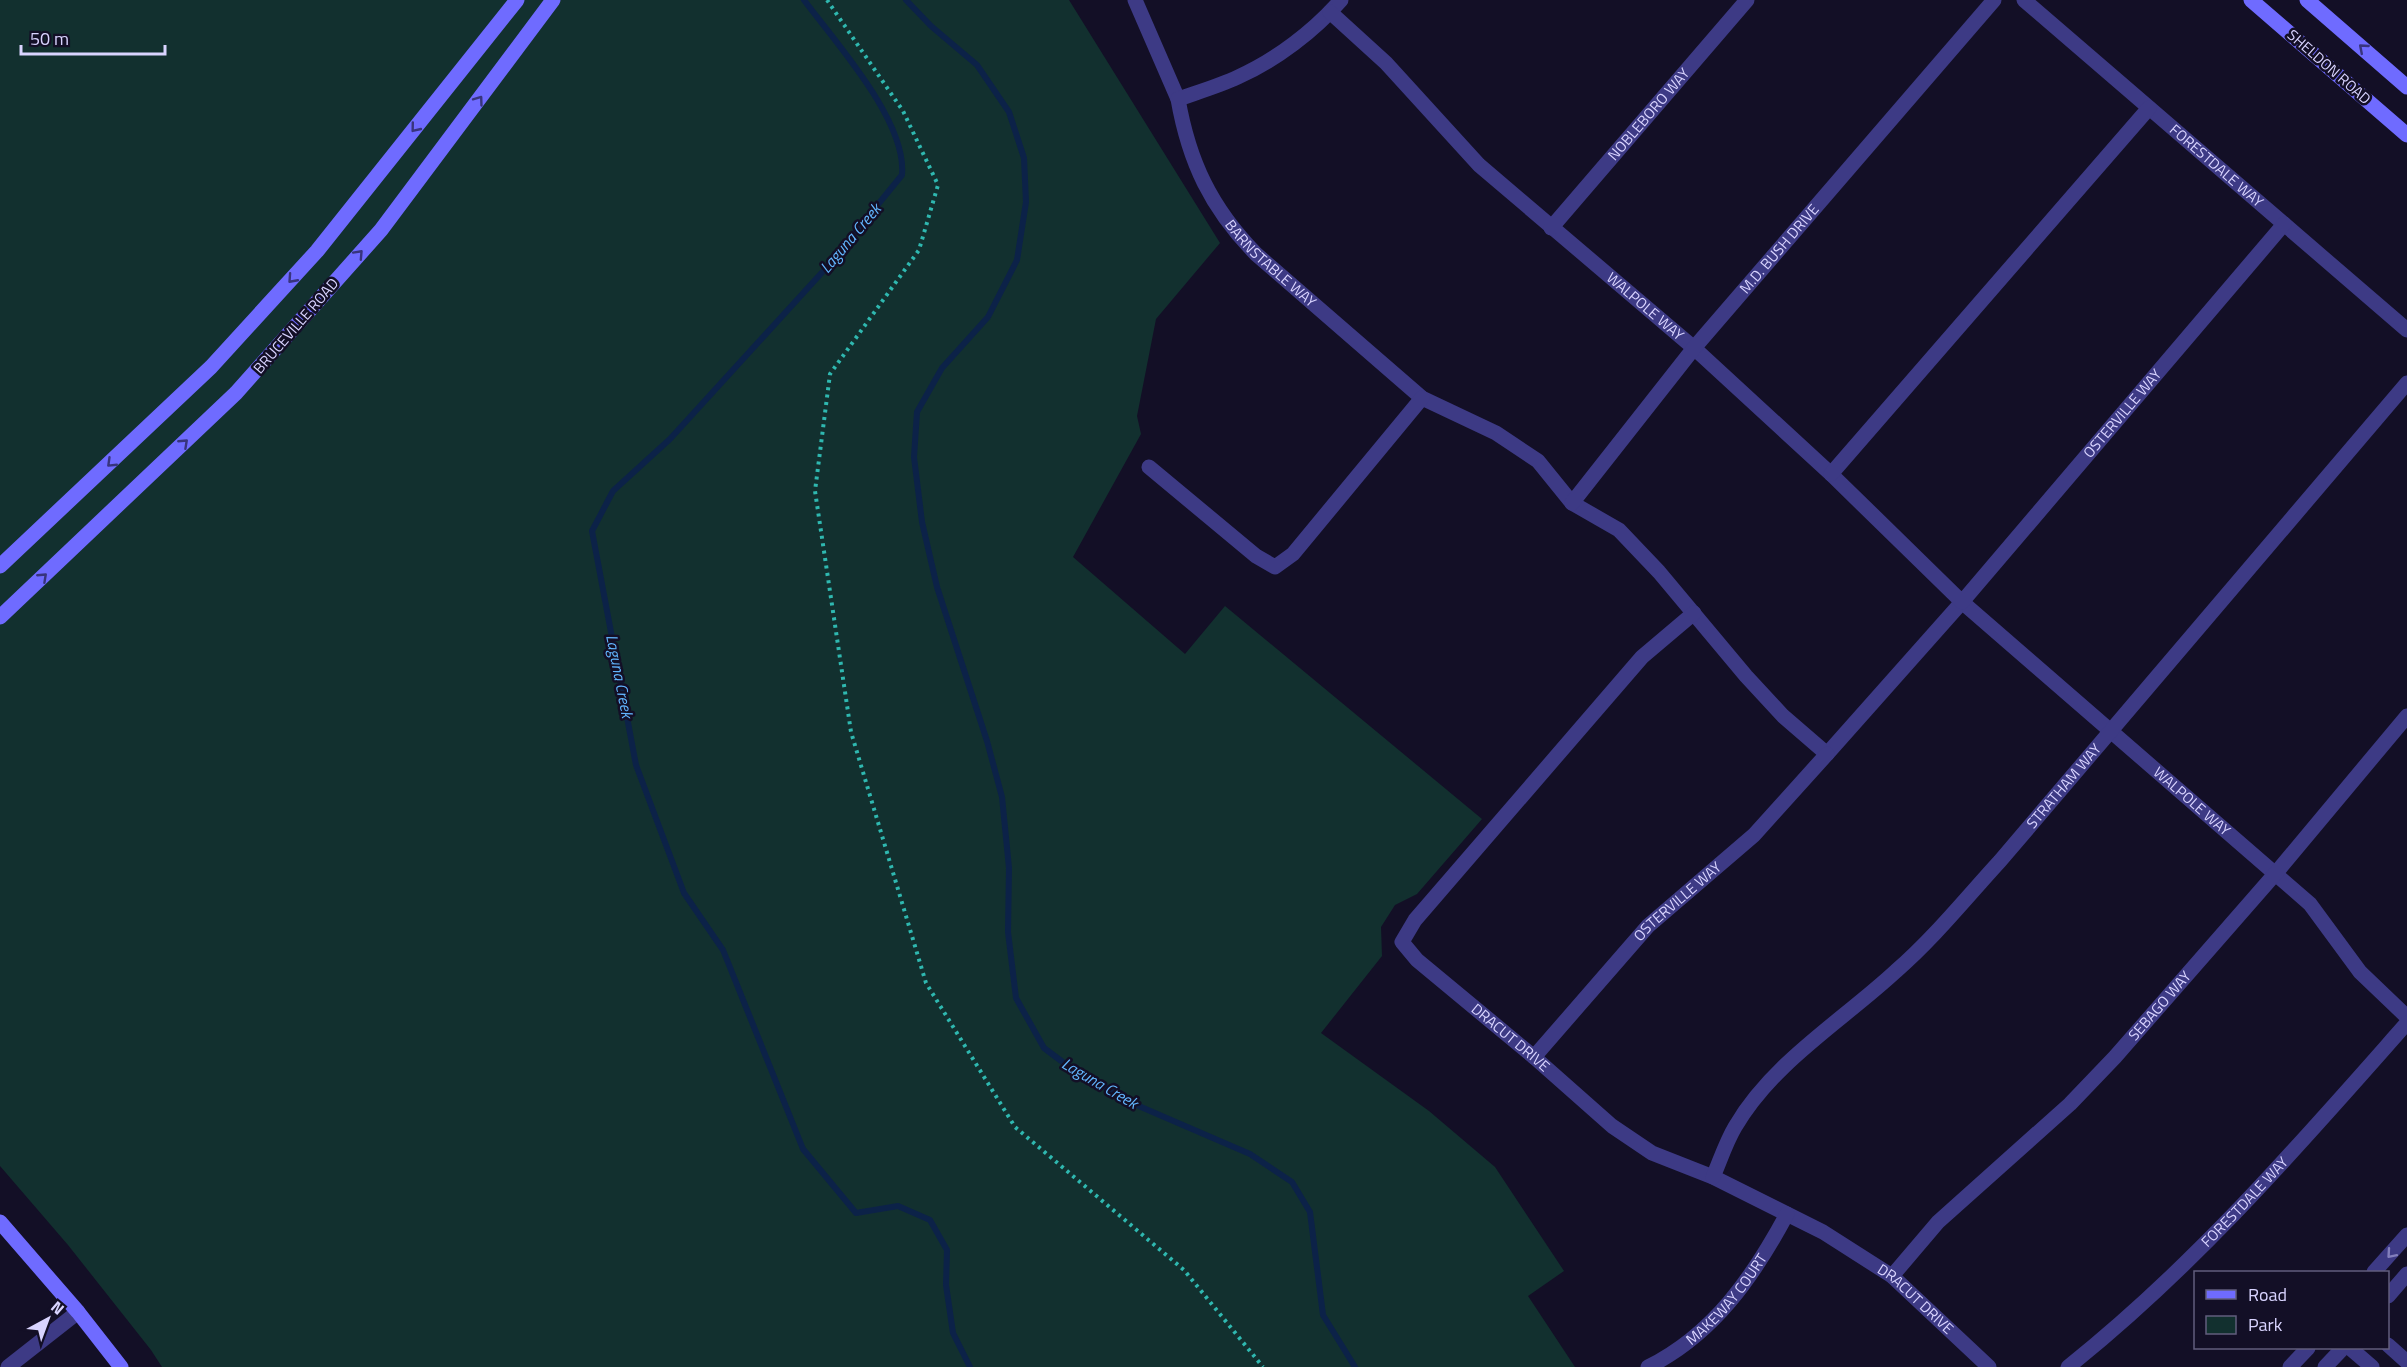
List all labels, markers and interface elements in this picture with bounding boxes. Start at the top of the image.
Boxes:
scale bar [21,18,165,56]
street label: SHELDON ROAD [2282,24,2376,110]
text: 50 m [30,25,69,52]
one-way arrow [2359,45,2370,56]
street label: NOBLEBORO WAY [1602,63,1695,165]
one-way arrow [472,95,483,106]
street label: FORESTDALE WAY [2165,118,2269,213]
one-way arrow [411,121,422,132]
water label: Laguna Creek [814,196,888,278]
street label: M.D. BUSH DRIVE [1734,199,1824,299]
street label: BARNSTABLE WAY [1219,214,1322,312]
one-way arrow [352,250,363,261]
street label: WALPOLE WAY [1601,266,1690,346]
one-way arrow [288,272,299,283]
street label: BRUCEVILLE ROAD [247,273,344,379]
street label: OSTERVILLE WAY [2077,363,2167,463]
one-way arrow [177,439,188,450]
one-way arrow [107,455,118,466]
one-way arrow [35,573,46,584]
water label: Laguna Creek [600,632,640,722]
street label: STRATHAM WAY [2021,738,2107,833]
street label: WALPOLE WAY [2148,761,2236,841]
street label: OSTERVILLE WAY [1628,856,1726,946]
street label: SEBAGO WAY [2122,966,2196,1045]
street label: DRACUT DRIVE [1466,998,1555,1077]
water label: Laguna Creek [1057,1051,1144,1115]
street label: FORESTDALE WAY [2196,1151,2293,1252]
one-way arrow [2387,1247,2398,1258]
street label: MAKEWAY COURT [1680,1248,1773,1350]
street label: DRACUT DRIVE [1873,1258,1959,1339]
legend [2194,1271,2389,1349]
text: Road [2248,1281,2287,1308]
north arrow [18,1289,78,1349]
text: N [46,1295,70,1320]
text: Park [2248,1311,2283,1338]

